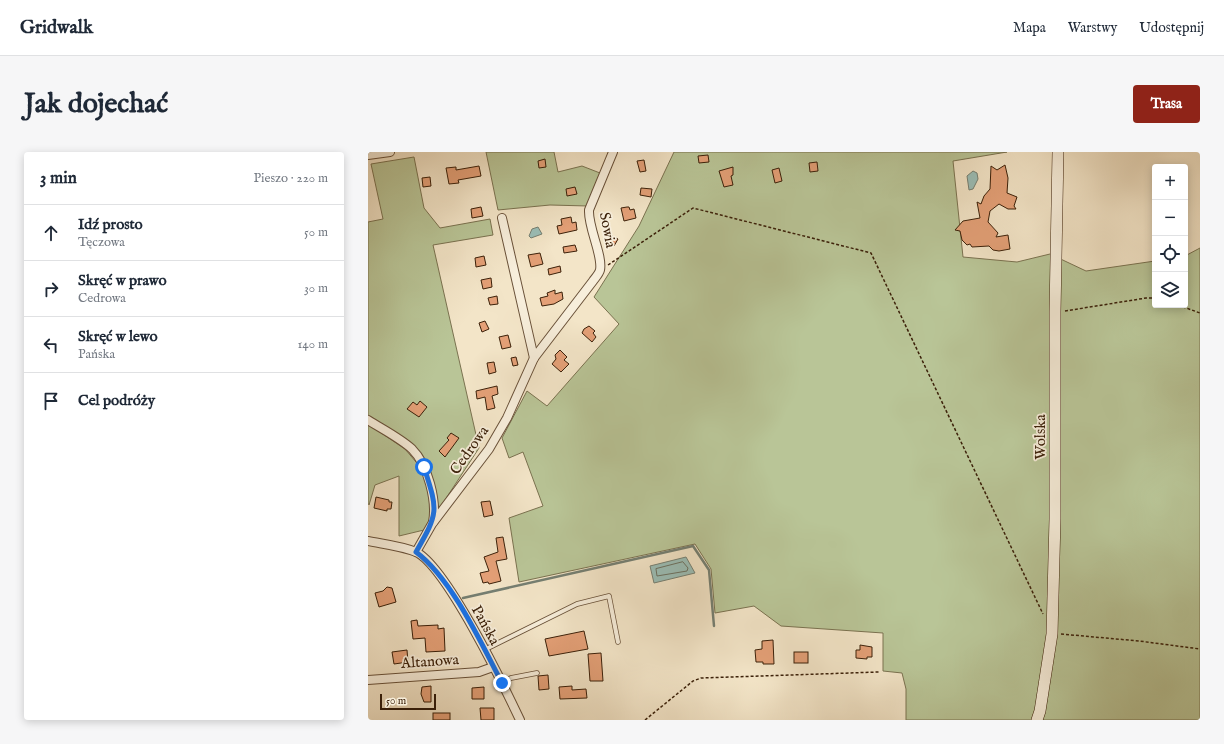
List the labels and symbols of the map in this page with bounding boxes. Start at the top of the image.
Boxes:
street label: Sowia [595,211,620,250]
street label: Wolska [1031,414,1050,460]
street label: Cedrowa [446,422,493,478]
route start [415,458,433,476]
street label: Pańska [467,602,505,649]
street label: Altanowa [399,650,460,673]
route end [493,674,511,692]
scale bar [380,692,436,711]

